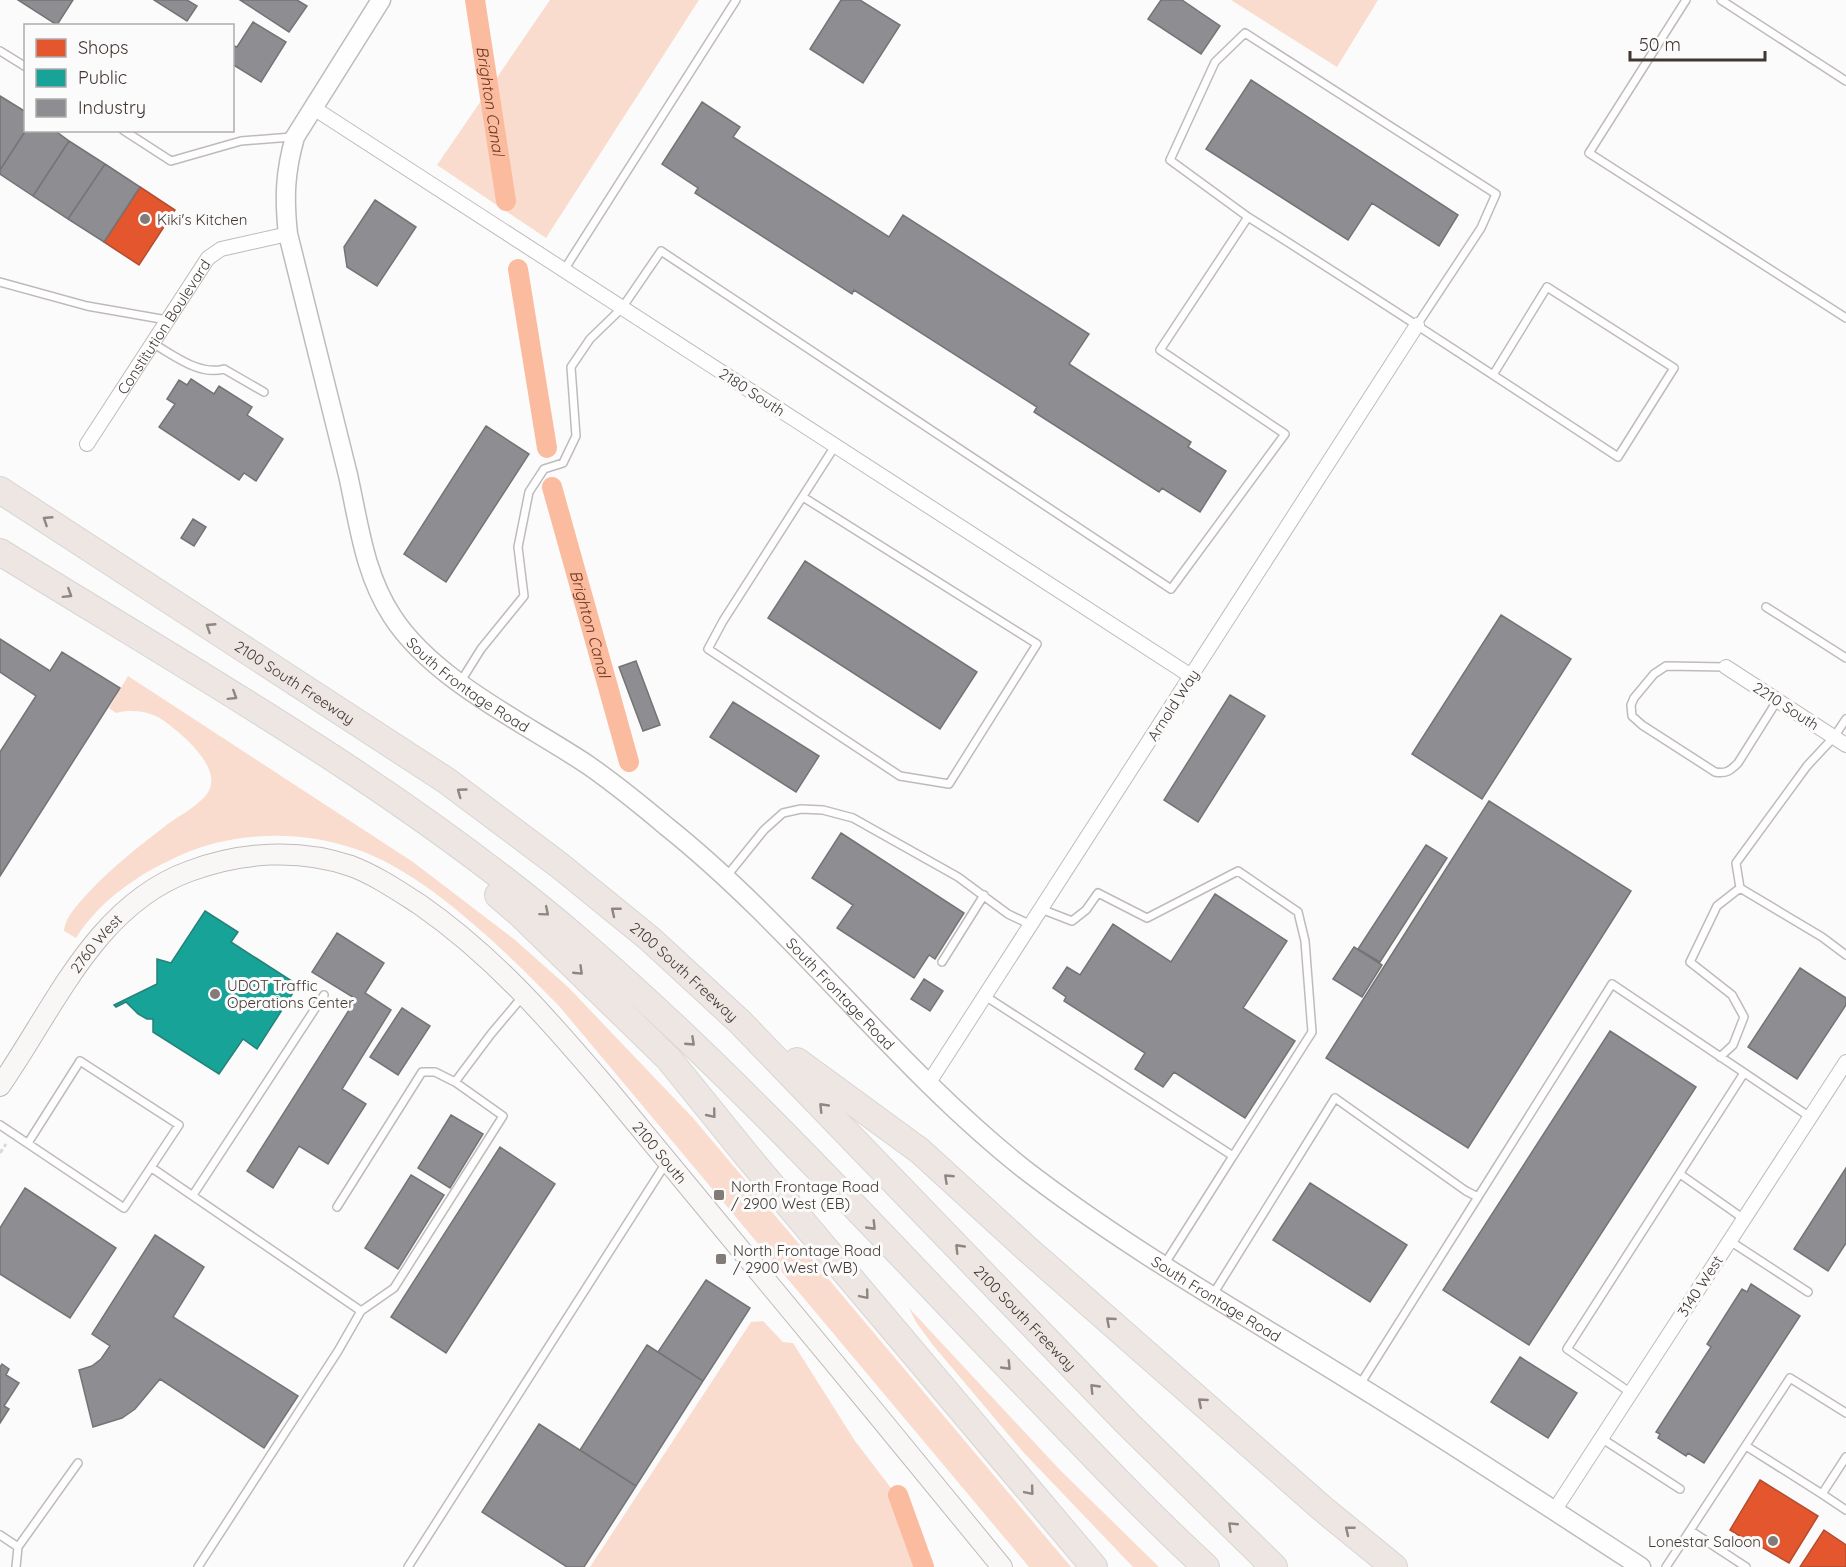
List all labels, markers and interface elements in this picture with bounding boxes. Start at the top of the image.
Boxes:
legend [24,24,234,132]
scale bar [1630,24,1765,62]
text: 50 m [1639,33,1681,56]
text: Shops [78,36,129,59]
water label: Brighton Canal [472,45,509,159]
text: Public [78,66,127,89]
text: Industry [78,96,146,119]
place label: Kiki's Kitchen [157,210,247,229]
marker: Kiki's Kitchen [138,212,152,226]
street label: Constitution Boulevard [112,256,214,398]
street label: 2180 South [716,364,788,420]
one-way arrow [43,516,53,528]
water label: Brighton Canal [566,568,615,682]
one-way arrow [61,586,72,597]
one-way arrow [206,623,217,634]
street label: South Frontage Road [403,633,533,736]
street label: 2100 South Freeway [231,636,359,728]
street label: Arnold Way [1143,666,1203,744]
street label: 2210 South [1749,678,1823,734]
one-way arrow [227,689,237,701]
one-way arrow [456,788,467,799]
one-way arrow [539,905,550,916]
one-way arrow [611,907,622,918]
street label: 2760 West [66,910,126,977]
street label: 2100 South Freeway [627,918,742,1025]
street label: South Frontage Road [782,933,899,1054]
one-way arrow [572,964,583,975]
place label: UDOT Traffic Operations Center [227,976,354,1012]
marker: UDOT Traffic Operations Center [208,987,222,1001]
one-way arrow [685,1035,695,1046]
one-way arrow [820,1104,831,1115]
one-way arrow [705,1107,716,1118]
street label: 2100 South [629,1117,691,1187]
one-way arrow [945,1174,955,1185]
place label: North Frontage Road / 2900 West (EB) [731,1177,879,1213]
marker: North Frontage Road / 2900 West (EB) [712,1188,726,1202]
one-way arrow [864,1219,875,1230]
place label: North Frontage Road / 2900 West (WB) [733,1241,881,1277]
one-way arrow [955,1244,966,1255]
street label: South Frontage Road [1148,1251,1284,1346]
marker: North Frontage Road / 2900 West (WB) [714,1252,728,1266]
street label: 3140 West [1673,1252,1727,1320]
street label: 2100 South Freeway [970,1261,1081,1374]
one-way arrow [858,1288,869,1299]
one-way arrow [1106,1317,1117,1328]
one-way arrow [1000,1359,1011,1370]
one-way arrow [1090,1385,1101,1396]
one-way arrow [1198,1398,1209,1409]
one-way arrow [1023,1484,1034,1495]
one-way arrow [1228,1523,1239,1534]
one-way arrow [1345,1526,1356,1537]
place label: Lonestar Saloon [1648,1532,1761,1551]
marker: Lonestar Saloon [1766,1534,1780,1548]

